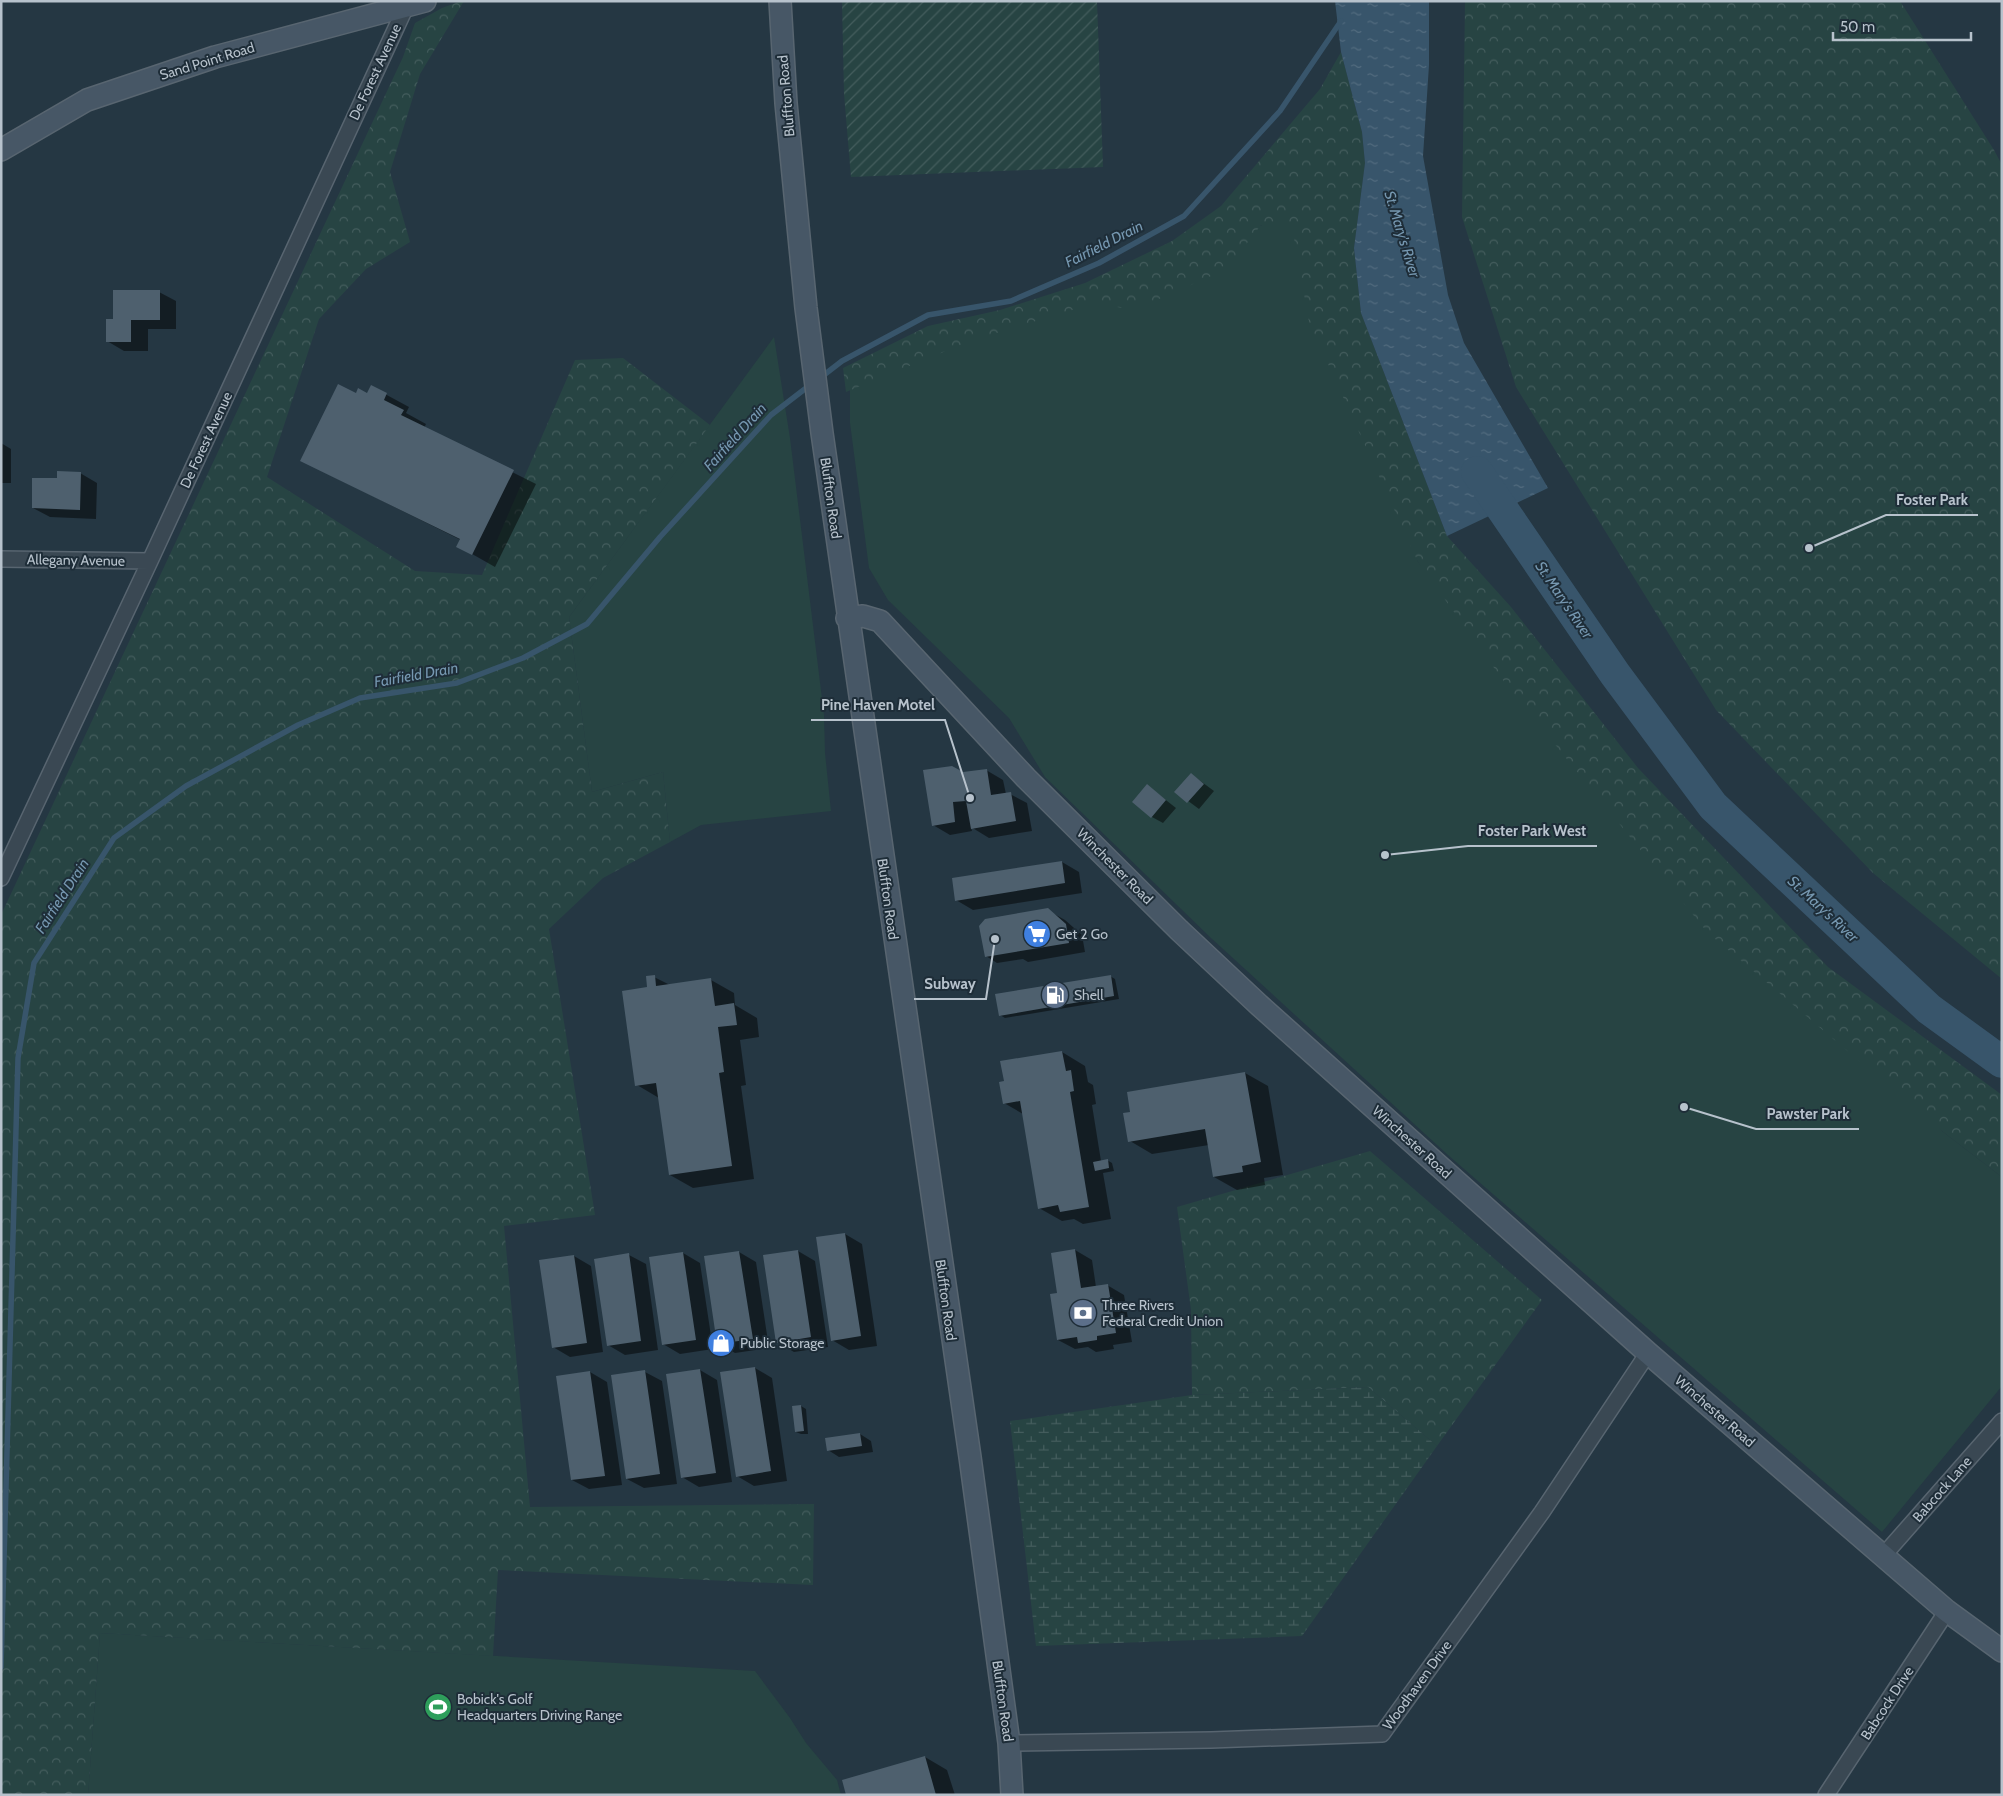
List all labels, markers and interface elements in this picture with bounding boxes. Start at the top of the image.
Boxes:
scale bar [1833,10,1970,42]
text: 50 m [1840,18,1875,36]
street label: De Forest Avenue [345,21,405,123]
street label: Sand Point Road [157,38,257,84]
street label: Bluffton Road [773,54,799,138]
water label: St. Mary's River [1380,189,1424,281]
water label: Fairfield Drain [1062,217,1146,271]
street label: De Forest Avenue [176,389,236,491]
water label: Fairfield Drain [700,399,770,475]
street label: Bluffton Road [816,456,846,540]
callout: Foster Park [1886,485,1978,515]
text: Foster Park [1896,491,1969,509]
street label: Allegany Avenue [27,550,125,570]
water label: St. Mary's River [1532,558,1597,643]
water label: Fairfield Drain [373,659,459,691]
callout: Pine Haven Motel [811,690,945,720]
text: Pine Haven Motel [821,696,935,714]
callout: Foster Park West [1468,816,1597,846]
text: Foster Park West [1478,822,1586,840]
street label: Winchester Road [1073,824,1157,908]
water label: Fairfield Drain [31,855,93,937]
street label: Bluffton Road [873,857,903,941]
water label: St. Mary's River [1784,872,1863,947]
supermarket icon: Get 2 Go [1022,919,1052,949]
place label: Get 2 Go [1056,925,1108,943]
callout: Subway [914,969,986,999]
text: Subway [924,975,977,993]
fuel station icon: Shell [1040,980,1070,1010]
place label: Shell [1074,986,1104,1004]
callout: Pawster Park [1756,1099,1859,1129]
street label: Winchester Road [1369,1102,1455,1182]
text: Pawster Park [1767,1105,1850,1123]
street label: Bluffton Road [931,1258,961,1342]
place label: Three Rivers Federal Credit Union [1102,1296,1223,1330]
bank icon: Three Rivers Federal Credit Union [1068,1298,1098,1328]
shop icon: Public Storage [706,1328,736,1358]
place label: Public Storage [740,1334,824,1352]
street label: Winchester Road [1671,1371,1759,1451]
street label: Babcock Lane [1909,1452,1975,1526]
street label: Woodhaven Drive [1378,1637,1456,1733]
street label: Bluffton Road [988,1659,1018,1743]
street label: Babcock Drive [1857,1663,1917,1743]
place label: Bobick's Golf Headquarters Driving Range [457,1690,622,1724]
sports icon: Bobick's Golf Headquarters Driving Range [423,1692,453,1722]

